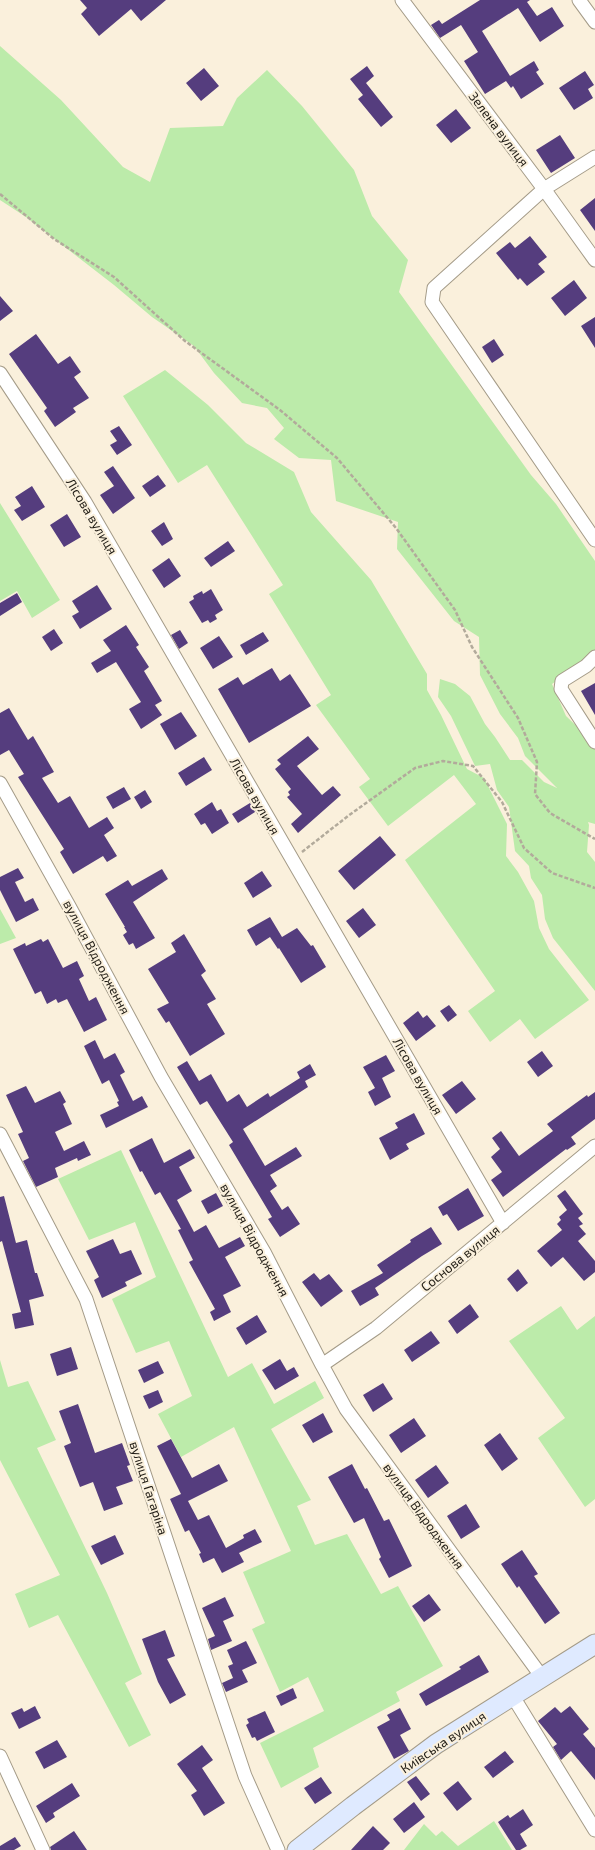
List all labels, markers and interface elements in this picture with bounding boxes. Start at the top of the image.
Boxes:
street label: Зелена вулиця [466,88,532,170]
street label: Лісова вулиця [63,475,121,557]
street label: Лісова вулиця [227,755,283,837]
street label: вулиця Відродження [60,897,134,1017]
street label: Лісова вулиця [390,1035,446,1117]
street label: вулиця Відродження [217,1181,293,1299]
street label: Соснова вулиця [417,1221,503,1295]
street label: вулиця Гагаріна [126,1439,172,1537]
street label: вулиця Відродження [380,1460,468,1572]
street label: Київська вулиця [397,1708,489,1776]

